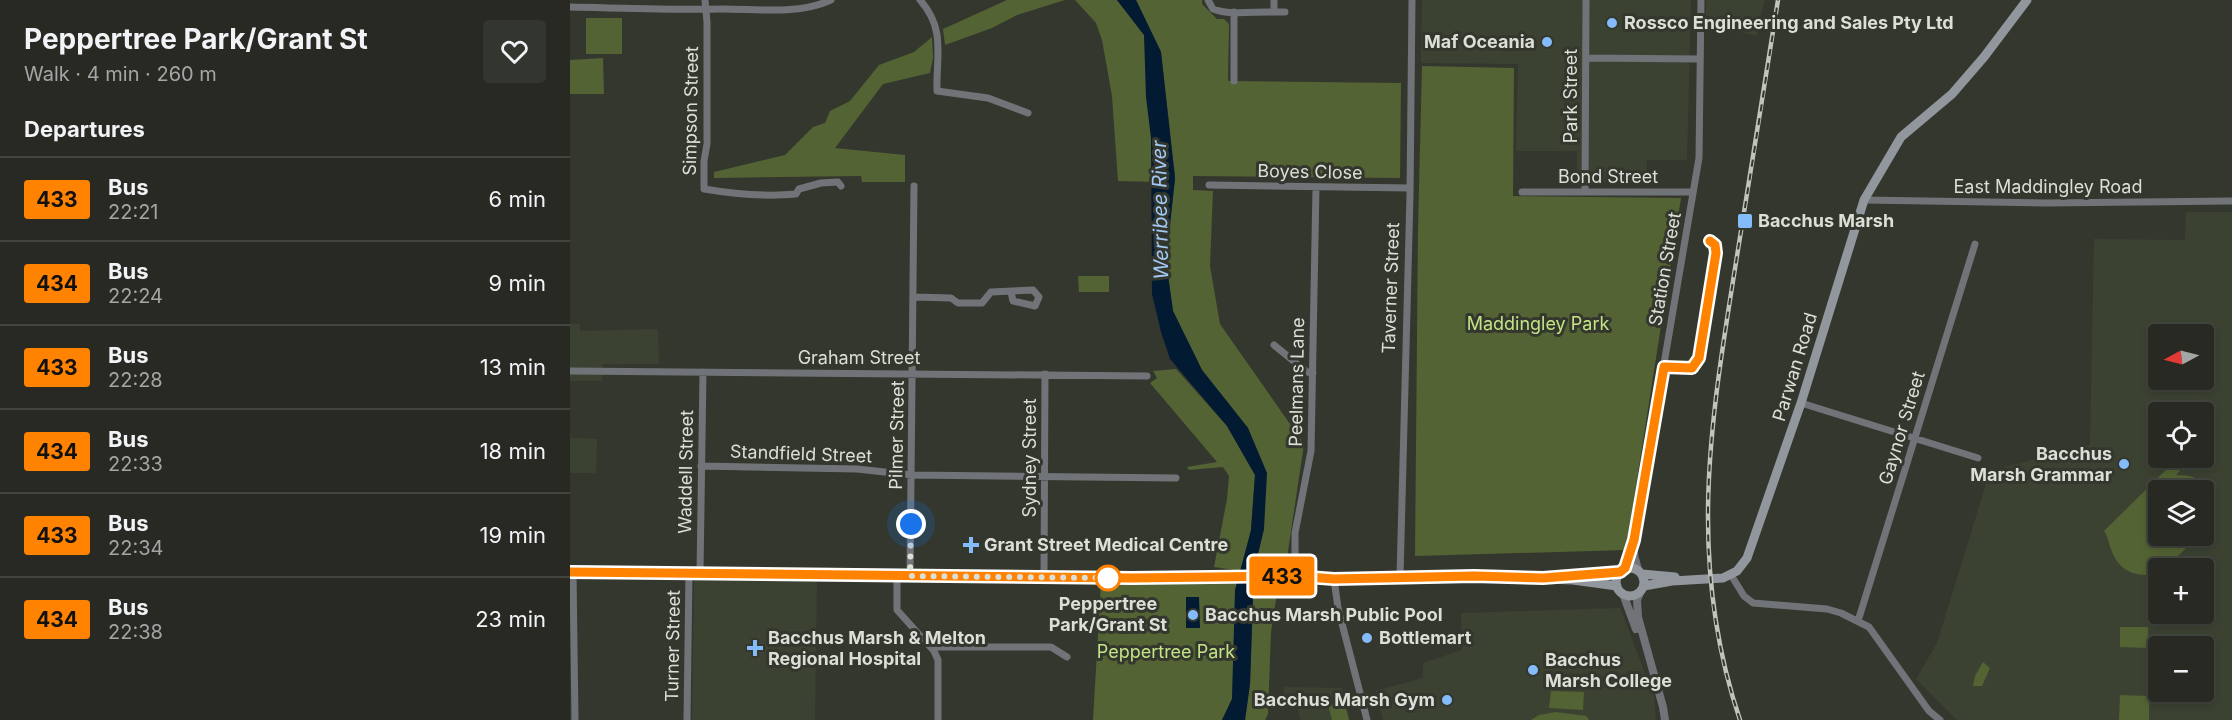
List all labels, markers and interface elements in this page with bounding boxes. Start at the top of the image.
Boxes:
place label: Rossco Engineering and Sales Pty Ltd [1624,12,1954,33]
marker: Rossco Engineering and Sales Pty Ltd [1605,16,1619,30]
button: heart [483,20,546,83]
text: Peppertree Park/Grant St [24,22,368,56]
place label: Maf Oceania [1424,31,1535,52]
marker: Maf Oceania [1540,35,1554,49]
street label: Simpson Street [679,46,702,176]
street label: Park Street [1560,49,1581,143]
text: Walk · 4 min · 260 m [24,62,217,86]
text: Departures [24,116,145,142]
water label: Werribee River [1147,140,1173,280]
street label: Boyes Close [1257,160,1363,183]
street label: Bond Street [1558,166,1658,187]
text: Bus [108,174,149,200]
street label: East Maddingley Road [1954,176,2142,197]
text: 6 min [489,186,546,212]
text: 433 [36,187,78,212]
text: 22:21 [108,200,159,224]
street label: Station Street [1644,210,1685,327]
place label: Bacchus Marsh [1758,210,1894,231]
marker: Bacchus Marsh [1736,212,1754,230]
street label: Taverner Street [1378,222,1403,354]
text: Bus [108,258,149,284]
text: 9 min [489,270,546,296]
text: 434 [36,271,78,296]
text: 22:24 [108,284,163,308]
street label: Parwan Road [1768,310,1821,424]
park label: Maddingley Park [1467,313,1609,334]
street label: Peelmans Lane [1285,317,1308,447]
north arrow [2148,324,2214,390]
map controls [2148,324,2214,702]
text: Bus [108,342,149,368]
street label: Graham Street [798,347,920,368]
text: 13 min [480,354,546,380]
text: 433 [36,355,78,380]
text: 22:28 [108,368,163,392]
street label: Gaynor Street [1874,369,1929,487]
street label: Pilmer Street [885,380,908,490]
street label: Sydney Street [1019,398,1040,518]
button: locate [2148,402,2214,468]
street label: Waddell Street [674,410,697,534]
text: Bus [108,426,149,452]
text: 18 min [480,438,546,464]
text: 434 [36,439,78,464]
street label: Standfield Street [730,441,872,466]
place label: Bacchus Marsh Grammar [1970,443,2112,485]
text: 22:33 [108,452,163,476]
marker: Bacchus Marsh Grammar [2117,457,2131,471]
button: layers [2148,480,2214,546]
your location [896,509,926,539]
text: Bus [108,510,149,536]
text: 19 min [480,522,546,548]
text: 433 [36,523,78,548]
place label: Grant Street Medical Centre [984,534,1228,555]
text: 22:34 [108,536,163,560]
marker: Grant Street Medical Centre [962,536,980,554]
line badge: 433 [1248,556,1316,596]
button: + [2148,558,2214,624]
text: 433 [1261,564,1303,589]
marker: Peppertree Park/Grant St [1095,565,1121,591]
street label: Turner Street [661,590,684,702]
place label: Peppertree Park/Grant St [1049,593,1168,635]
text: Bus [108,594,149,620]
place label: Bacchus Marsh Public Pool [1205,604,1443,625]
text: 23 min [475,606,546,632]
text: 434 [36,607,78,632]
marker: Bacchus Marsh Public Pool [1186,608,1200,622]
text: 22:38 [108,620,163,644]
place label: Bacchus Marsh & Melton Regional Hospital [768,627,986,669]
place label: Bottlemart [1379,627,1472,648]
marker: Bottlemart [1360,631,1374,645]
button: − [2148,636,2214,702]
marker: Bacchus Marsh & Melton Regional Hospital [746,639,764,657]
park label: Peppertree Park [1097,641,1235,662]
place label: Bacchus Marsh College [1545,649,1672,691]
marker: Bacchus Marsh College [1526,663,1540,677]
place label: Bacchus Marsh Gym [1254,689,1435,710]
marker: Bacchus Marsh Gym [1440,693,1454,707]

